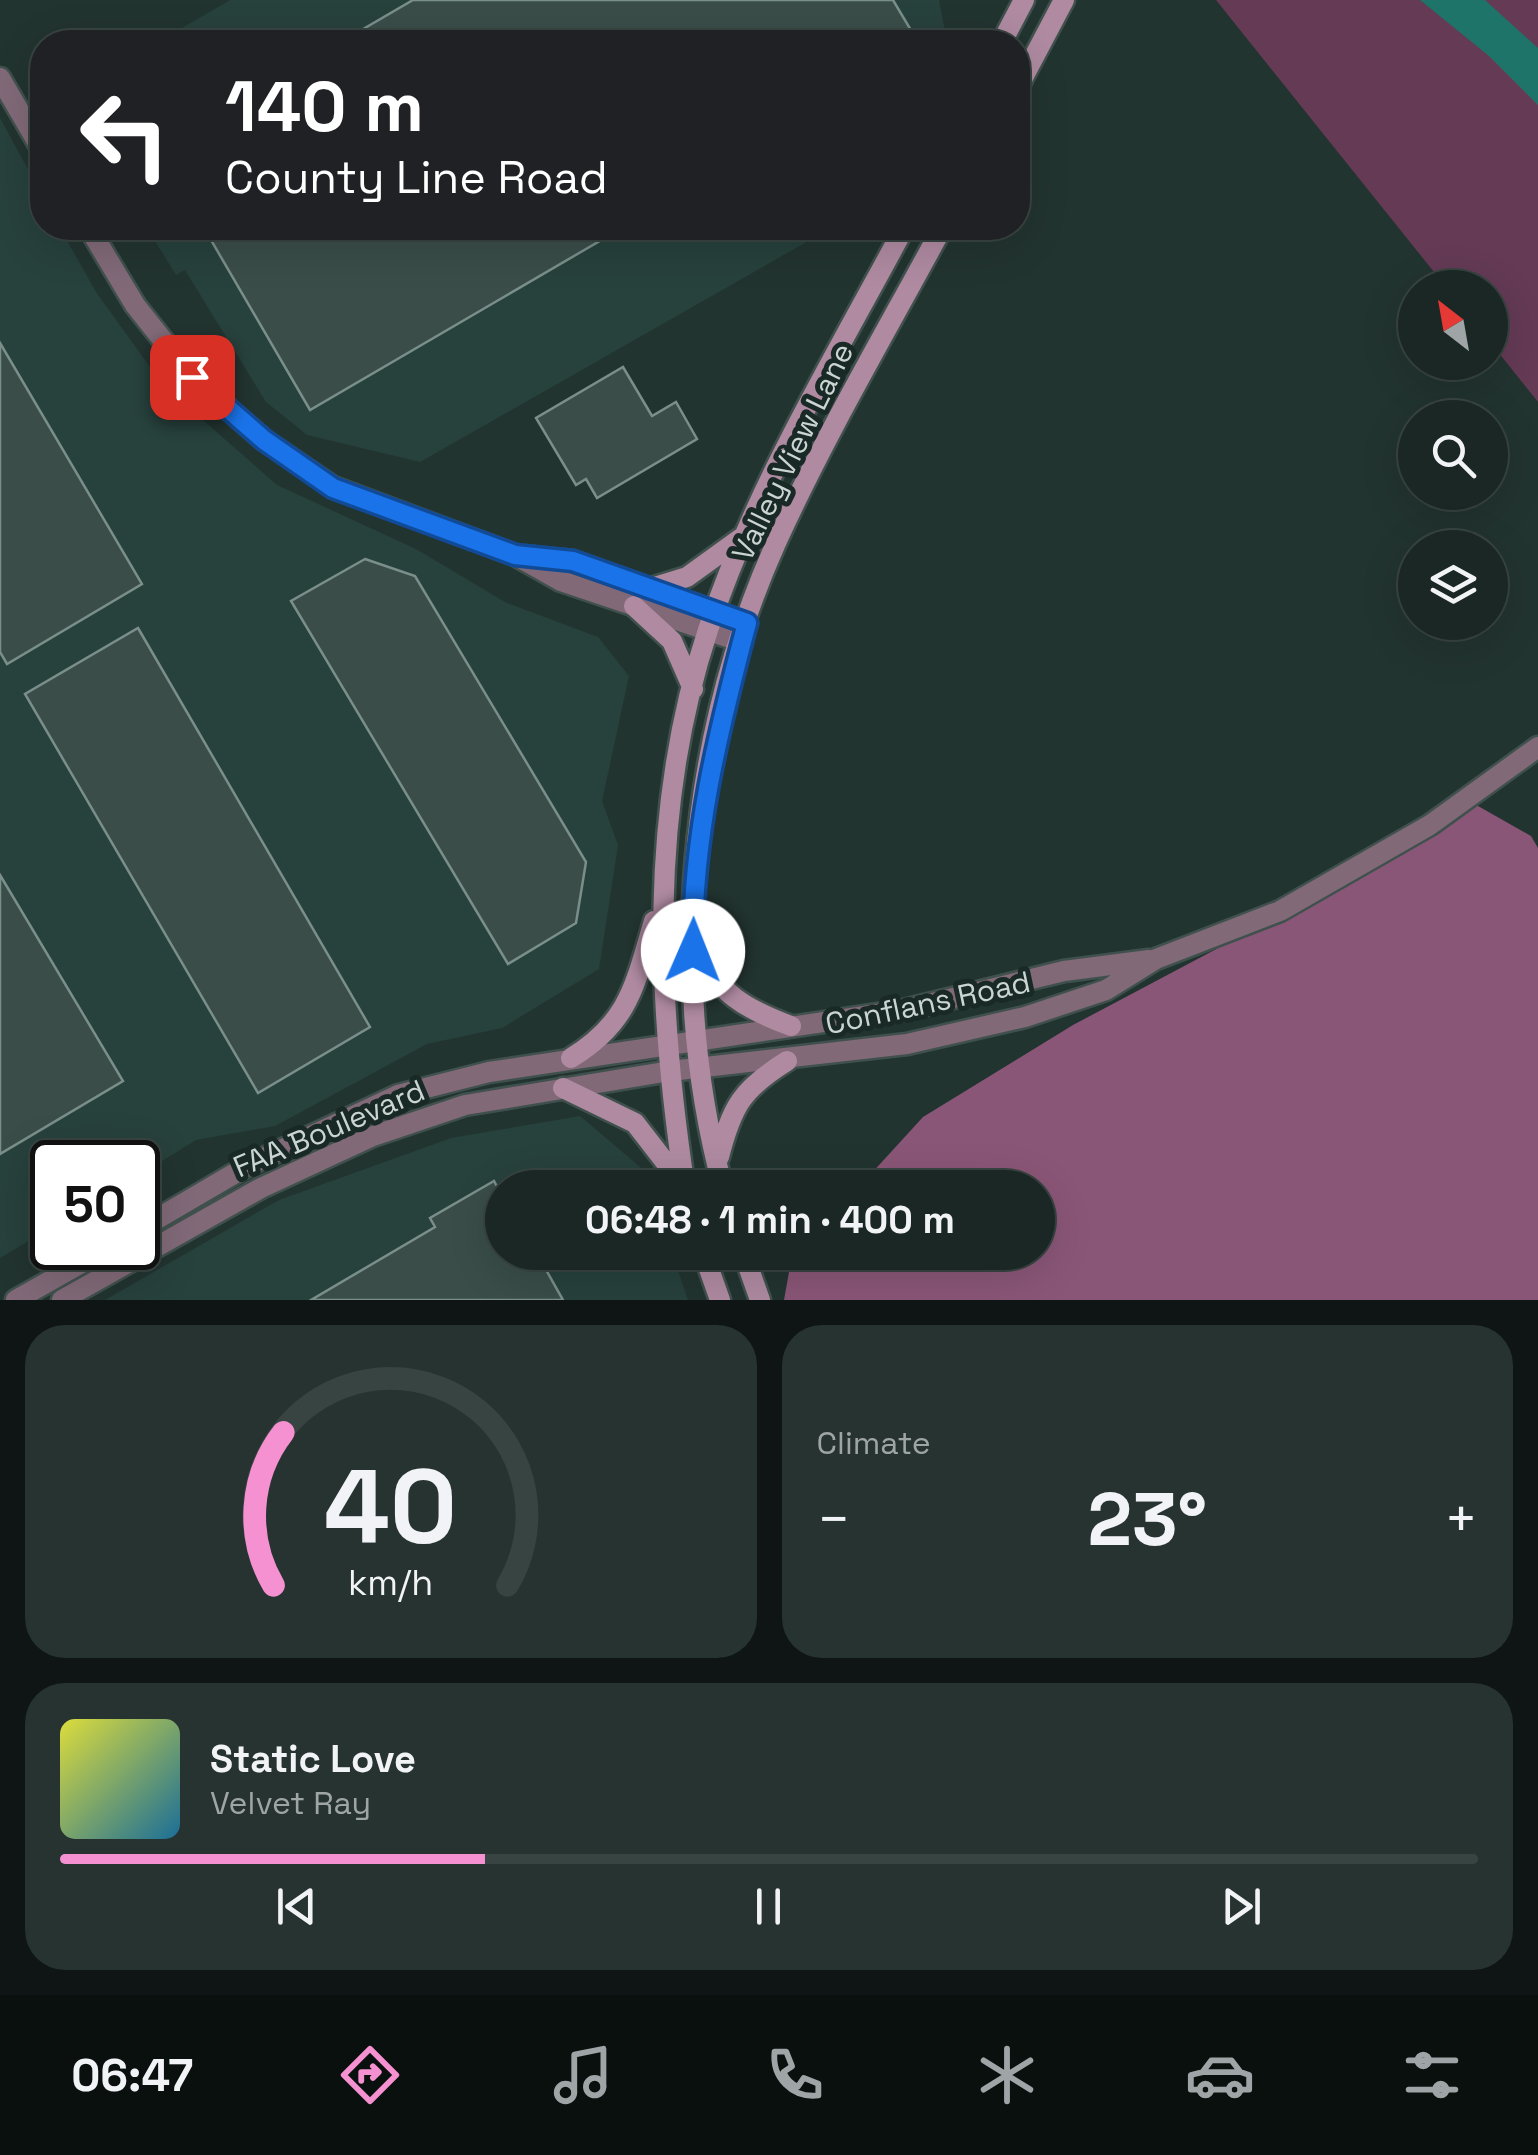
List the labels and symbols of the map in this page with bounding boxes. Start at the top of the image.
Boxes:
north arrow [1398,270,1508,380]
pin [150,335,235,420]
street label: Valley View Lane [723,336,862,567]
position arrow [641,899,745,1003]
street label: Conflans Road [822,962,1034,1043]
street label: FAA Boulevard [227,1071,430,1186]
speed limit sign: 50 [30,1140,160,1270]

